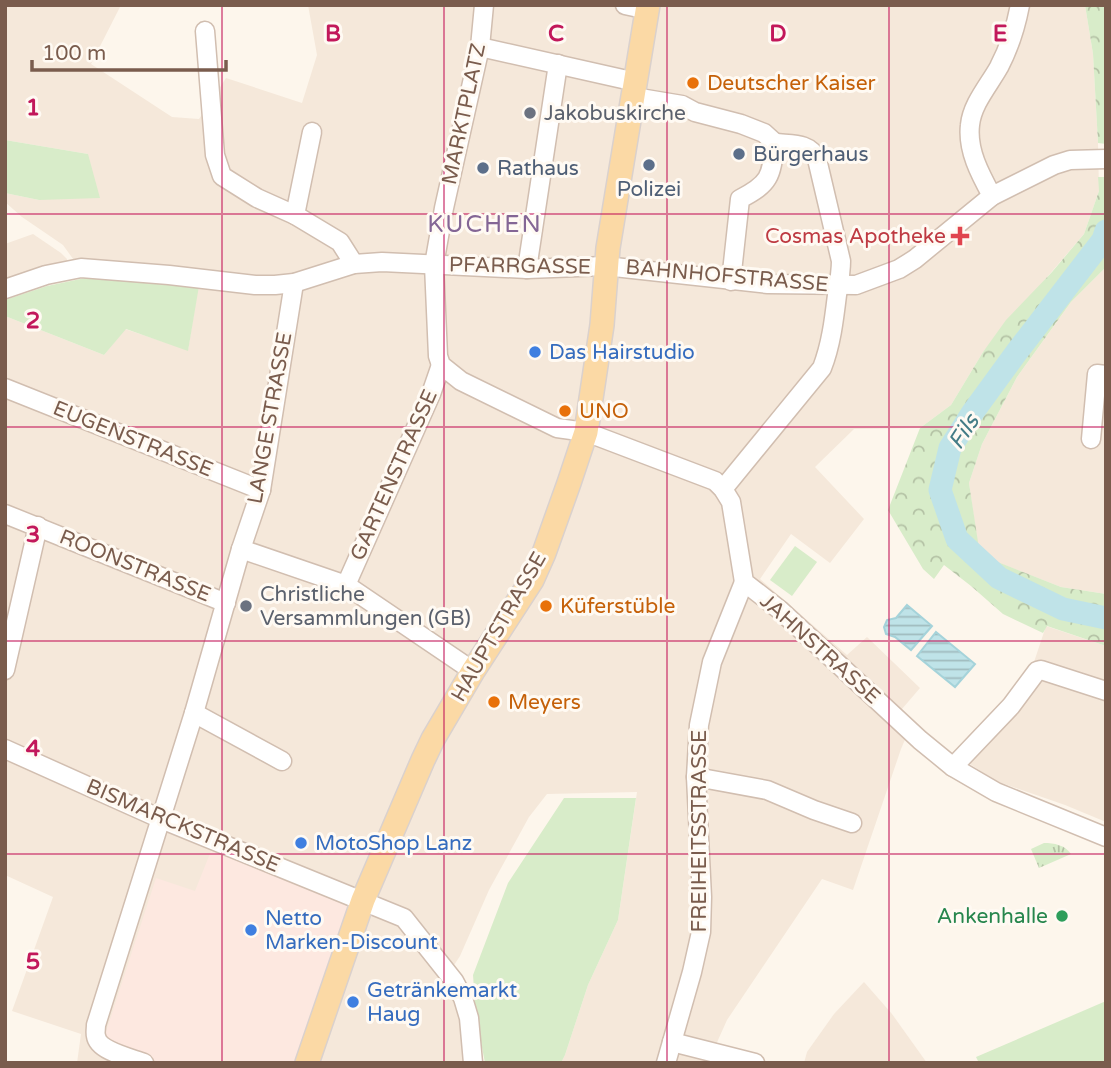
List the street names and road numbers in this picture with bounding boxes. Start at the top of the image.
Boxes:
street label: MARKTPLATZ [437,41,491,187]
street label: PFARRGASSE [449,252,591,280]
street label: BAHNHOFSTRASSE [625,255,829,297]
street label: LANGE STRASSE [243,330,297,506]
street label: GARTENSTRASSE [345,386,443,564]
street label: EUGENSTRASSE [49,396,217,482]
street label: ROONSTRASSE [56,524,214,608]
street label: HAUPTSTRASSE [446,548,552,706]
street label: JAHNSTRASSE [755,589,885,709]
street label: FREIHEITSSTRASSE [687,730,712,932]
street label: BISMARCKSTRASSE [82,774,284,878]

